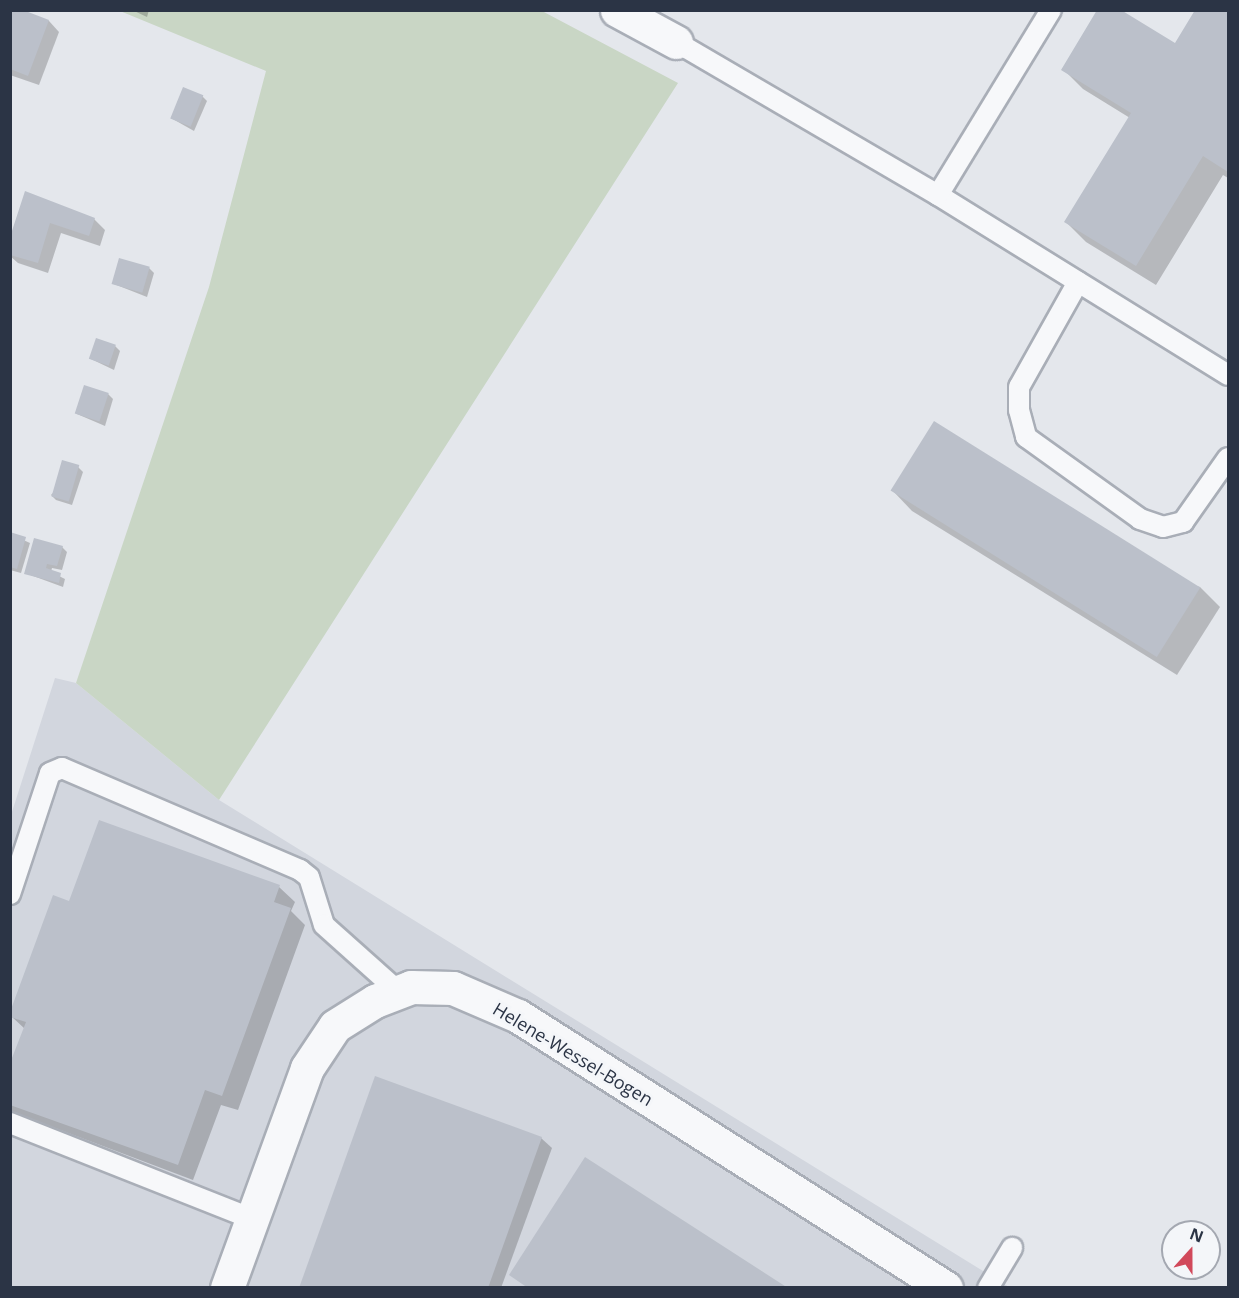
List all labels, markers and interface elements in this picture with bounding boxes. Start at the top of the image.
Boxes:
street label: Helene-Wessel-Bogen [489,998,657,1110]
north arrow [1161,1220,1221,1280]
text: N [1187,1222,1207,1248]

